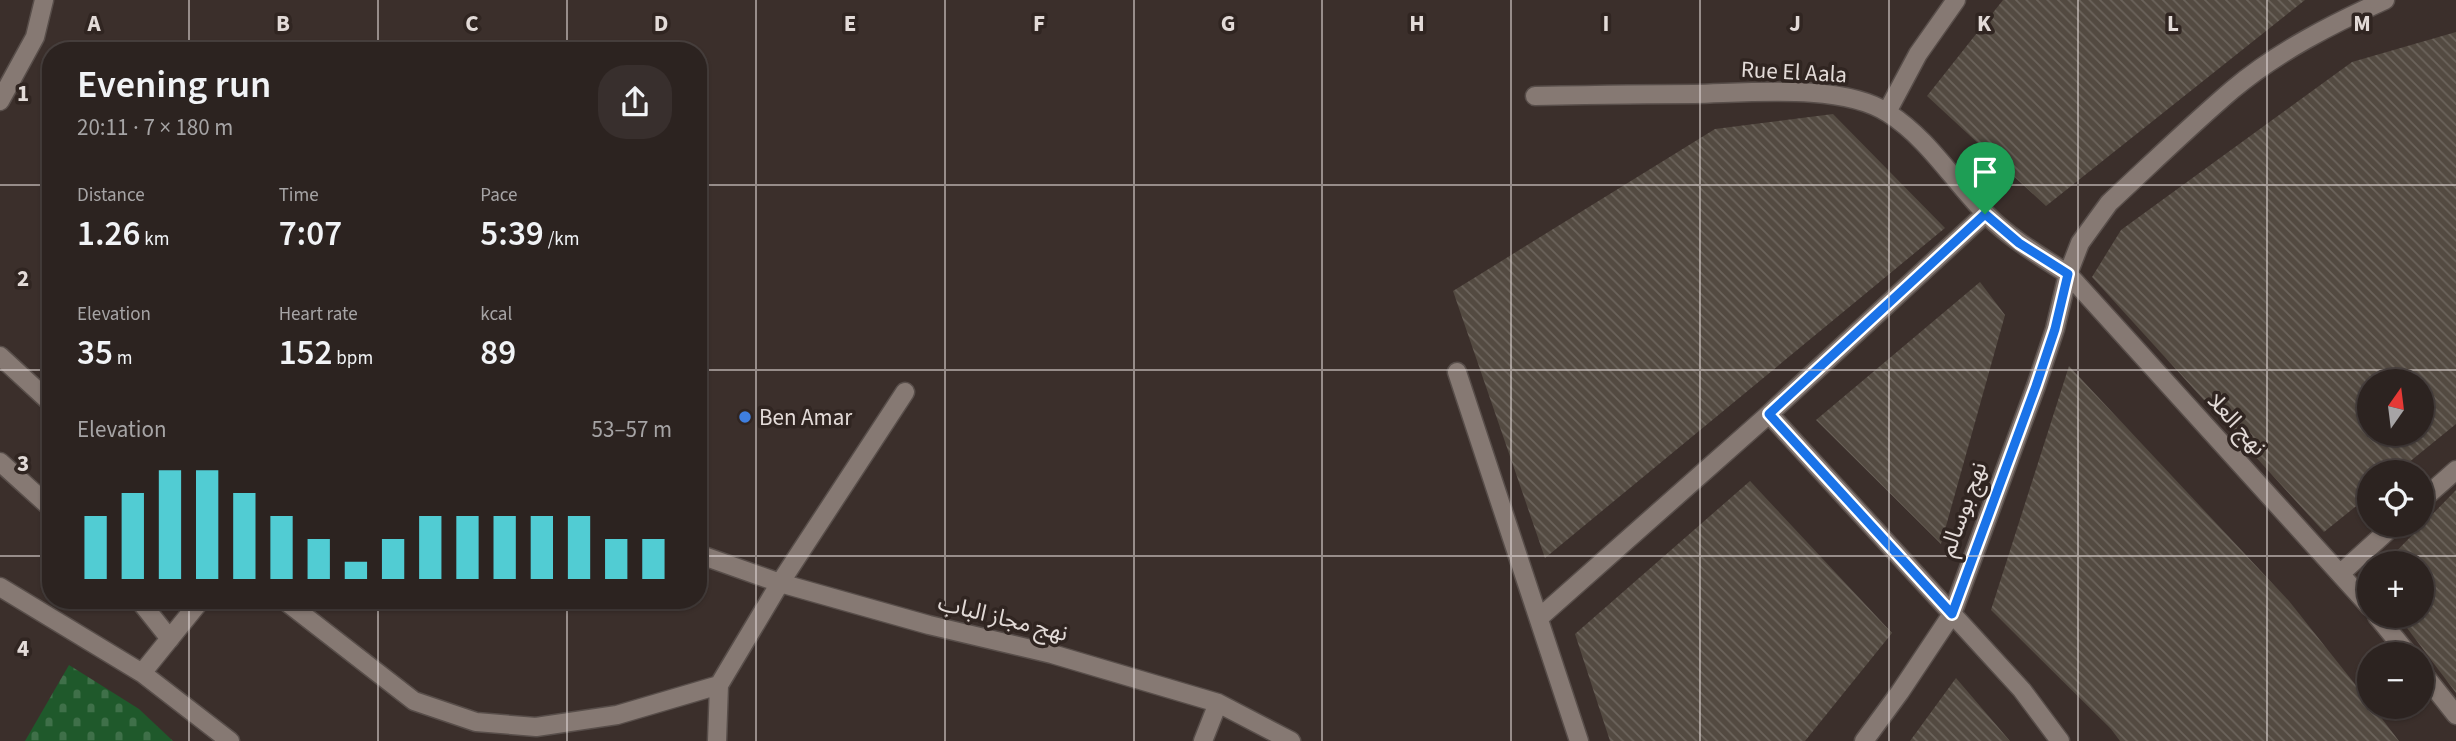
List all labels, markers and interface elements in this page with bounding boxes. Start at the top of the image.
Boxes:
text: A [86,7,101,40]
text: B [276,7,290,40]
text: C [465,7,479,40]
text: D [654,7,668,40]
text: E [844,7,856,40]
text: F [1033,7,1045,40]
text: G [1221,7,1235,40]
text: H [1409,7,1425,40]
text: I [1603,7,1609,40]
text: J [1789,7,1801,40]
text: K [1977,7,1992,40]
text: L [2167,7,2179,40]
text: M [2353,7,2371,40]
street label: Rue El Aala [1740,53,1848,91]
text: Evening run [77,58,271,112]
button: share [598,65,672,139]
text: 1 [17,77,29,110]
text: 20:11 · 7 × 180 m [77,111,233,144]
pin [1955,142,2015,214]
icon: arrive [1966,153,2004,191]
text: Distance [77,182,145,209]
text: Time [279,182,319,209]
text: Pace [480,182,518,209]
text: 1.26 [77,209,141,259]
text: 7:07 [279,209,342,259]
text: 5:39 [480,209,544,259]
text: km [141,226,169,253]
text: /km [544,226,579,253]
text: 2 [17,262,29,295]
text: Elevation [77,301,151,328]
text: Heart rate [279,301,358,328]
text: kcal [480,301,512,328]
text: 35 [77,328,113,378]
text: 152 [279,328,333,378]
text: 89 [480,328,516,378]
text: m [113,345,132,372]
text: bpm [333,345,373,372]
north arrow [2357,369,2434,446]
map controls [2357,369,2434,719]
street label: نهج العلا [2200,385,2274,463]
place label: Ben Amar [759,401,853,434]
marker: Ben Amar [737,409,753,425]
text: Elevation [77,413,167,446]
text: 53–57 m [592,413,672,446]
text: 3 [17,447,29,480]
street label: نهج بوسالم [1931,457,1995,561]
button: locate [2357,460,2434,537]
button: + [2357,551,2434,628]
street label: نهج مجاز الباب [935,586,1071,650]
text: 4 [17,632,29,665]
button: − [2357,642,2434,719]

